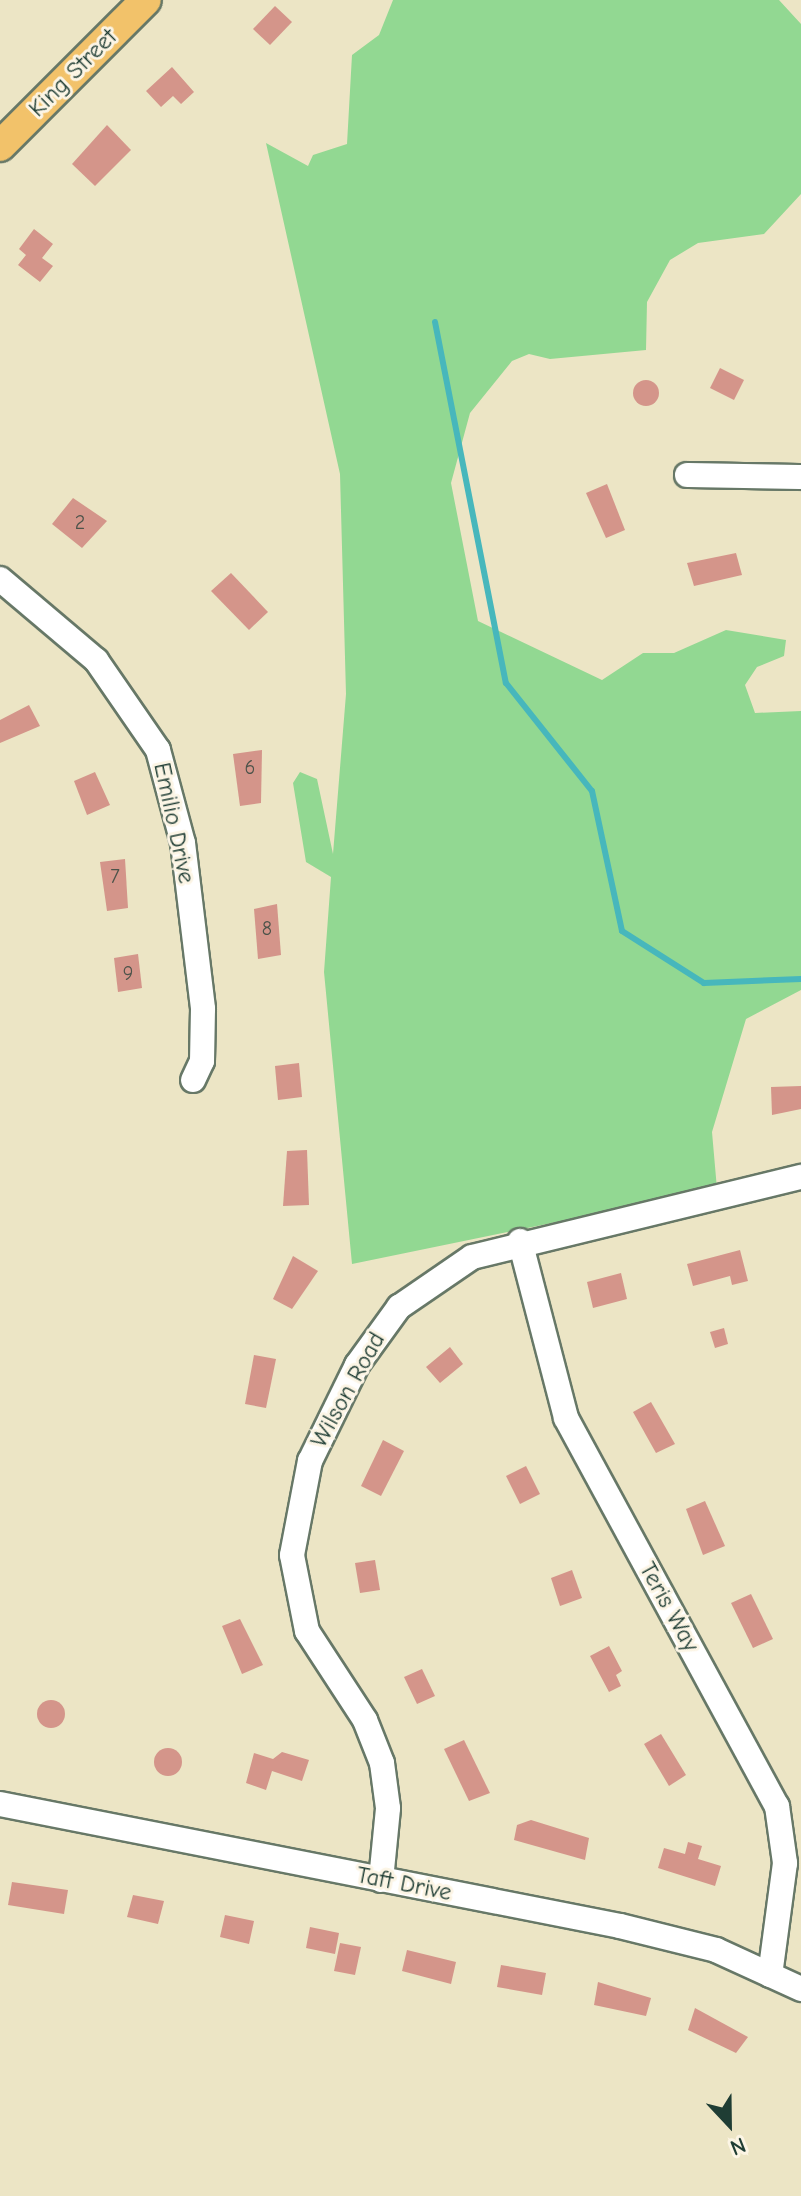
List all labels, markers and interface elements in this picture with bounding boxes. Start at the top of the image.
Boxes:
street label: King Street [23,23,123,123]
house number: 2 [75,510,85,534]
house number: 6 [245,755,255,779]
street label: Emilio Drive [147,760,201,886]
house number: 7 [110,864,120,888]
house number: 8 [262,916,272,940]
house number: 9 [123,961,133,985]
street label: Wilson Road [305,1327,391,1453]
street label: Teris Way [633,1557,705,1657]
street label: Taft Drive [354,1861,454,1907]
north arrow [689,2084,769,2164]
text: N [726,2132,750,2161]

